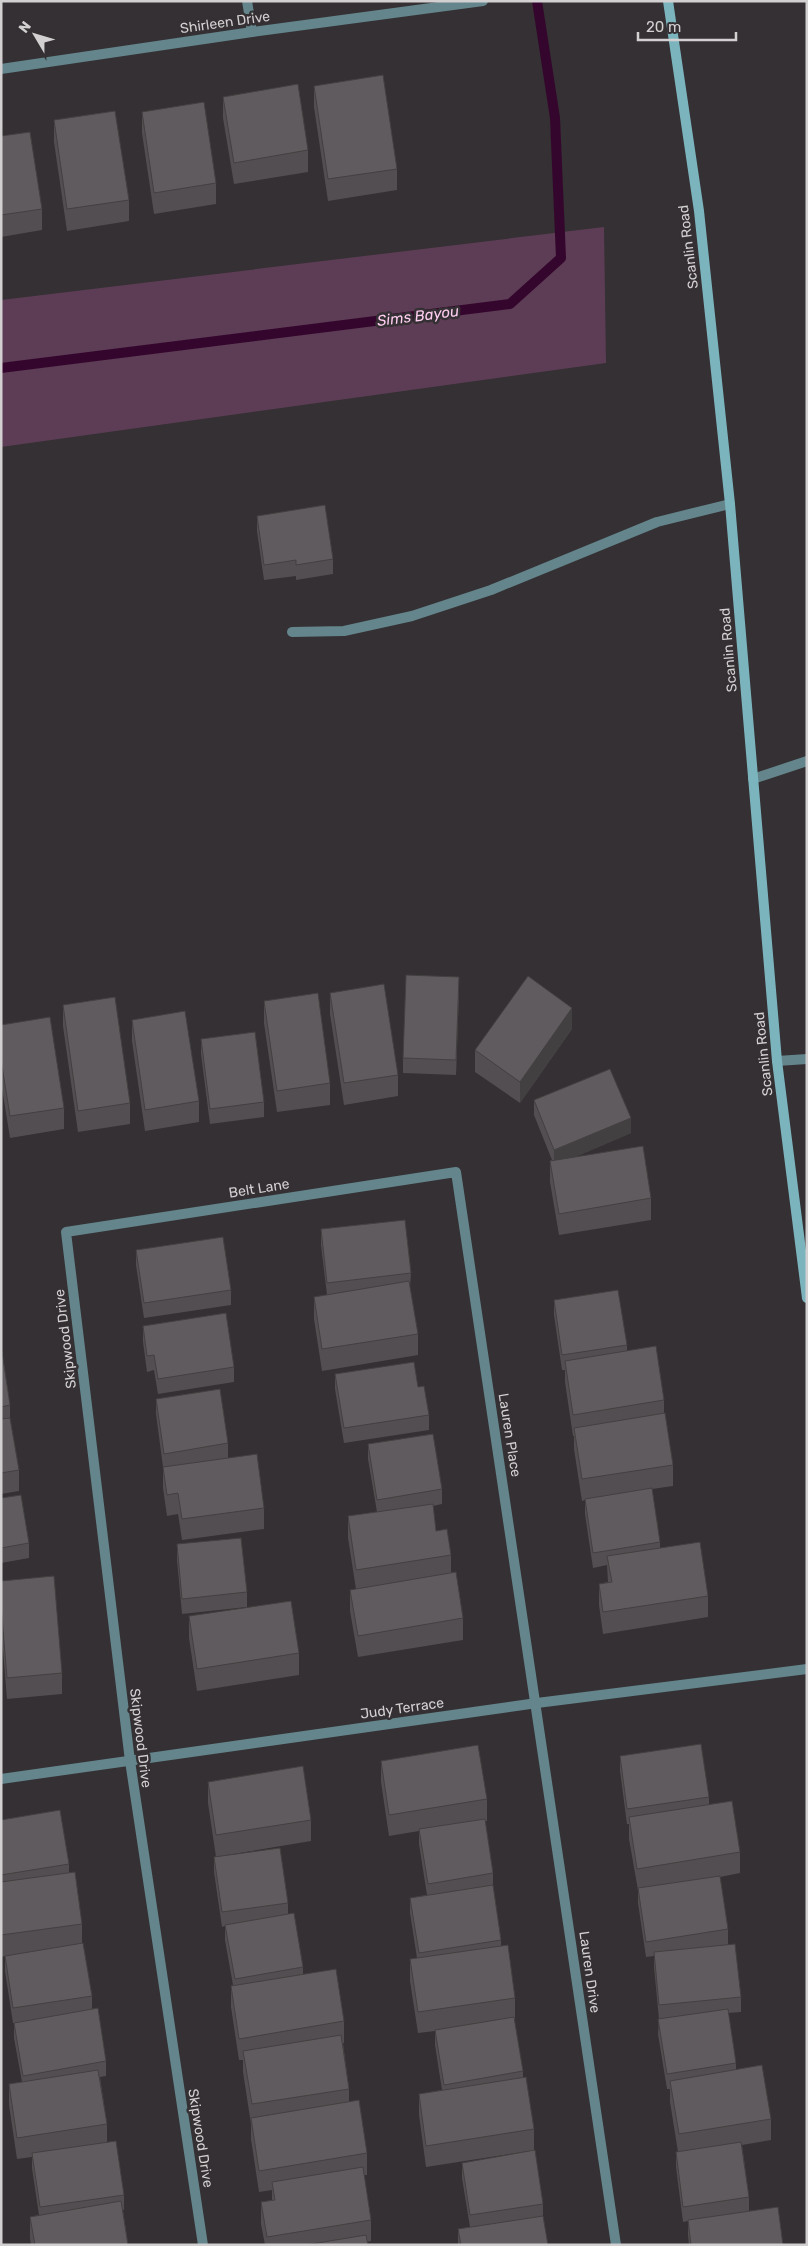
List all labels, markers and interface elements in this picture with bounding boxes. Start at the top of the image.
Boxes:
street label: Shirleen Drive [179,8,271,37]
north arrow [10,10,60,60]
scale bar [638,10,736,42]
text: N [15,18,35,37]
text: 20 m [646,18,681,36]
street label: Scanlin Road [675,204,702,290]
water label: Sims Bayou [376,302,460,330]
street label: Scanlin Road [716,607,741,693]
street label: Scanlin Road [751,1011,776,1097]
street label: Belt Lane [227,1175,291,1202]
street label: Skipwood Drive [51,1288,80,1390]
street label: Lauren Place [494,1392,525,1478]
street label: Skipwood Drive [126,1687,155,1789]
street label: Judy Terrace [359,1694,445,1723]
street label: Lauren Drive [575,1930,604,2014]
street label: Skipwood Drive [184,2087,217,2189]

